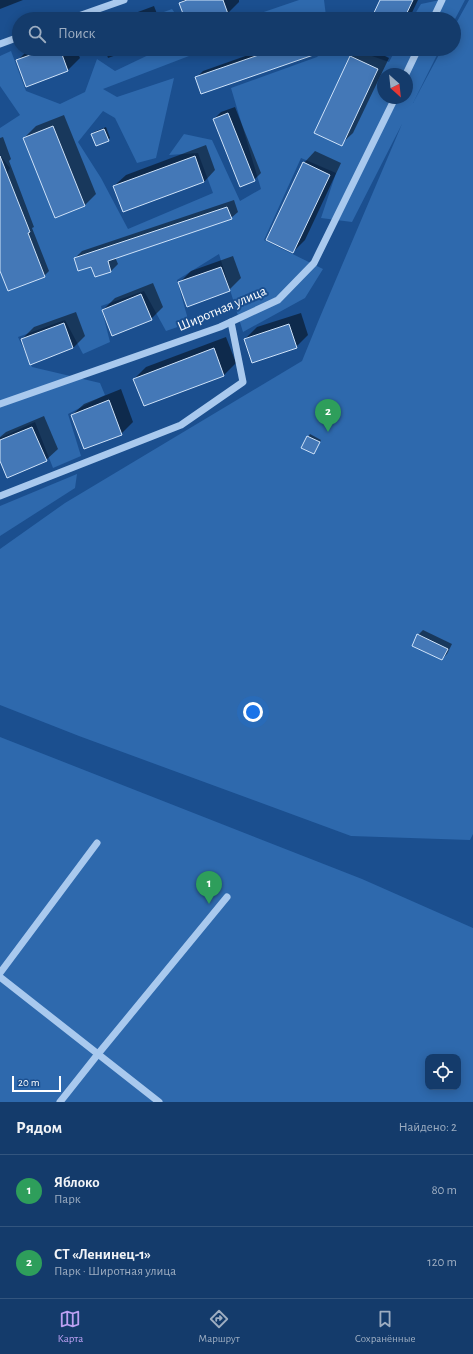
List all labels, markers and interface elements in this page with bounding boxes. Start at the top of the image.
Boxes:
search box [12,12,461,56]
icon: search [26,23,48,45]
text: Поиск [58,26,96,41]
north arrow [377,68,413,104]
street label: Широтная улица [176,284,269,334]
pin: 2 [315,399,341,432]
your location [243,702,263,722]
pin: 1 [196,871,222,904]
map controls [425,1054,461,1090]
button: locate [425,1054,461,1090]
scale bar [12,1074,61,1093]
text: 20 m [18,1077,39,1088]
text: Рядом [16,1119,62,1136]
text: Найдено: 2 [399,1121,457,1134]
text: Яблоко [54,1175,100,1190]
text: 1 [27,1184,31,1197]
text: 80 m [431,1184,457,1197]
text: Парк [54,1193,81,1206]
text: СТ «Ленинец-1» [54,1247,151,1262]
text: 2 [26,1256,32,1269]
text: 120 m [427,1256,457,1269]
text: Парк · Широтная улица [54,1265,176,1278]
tab: Карта [58,1308,83,1345]
tab: Маршрут [198,1308,240,1345]
tab: Сохранённые [355,1308,415,1345]

